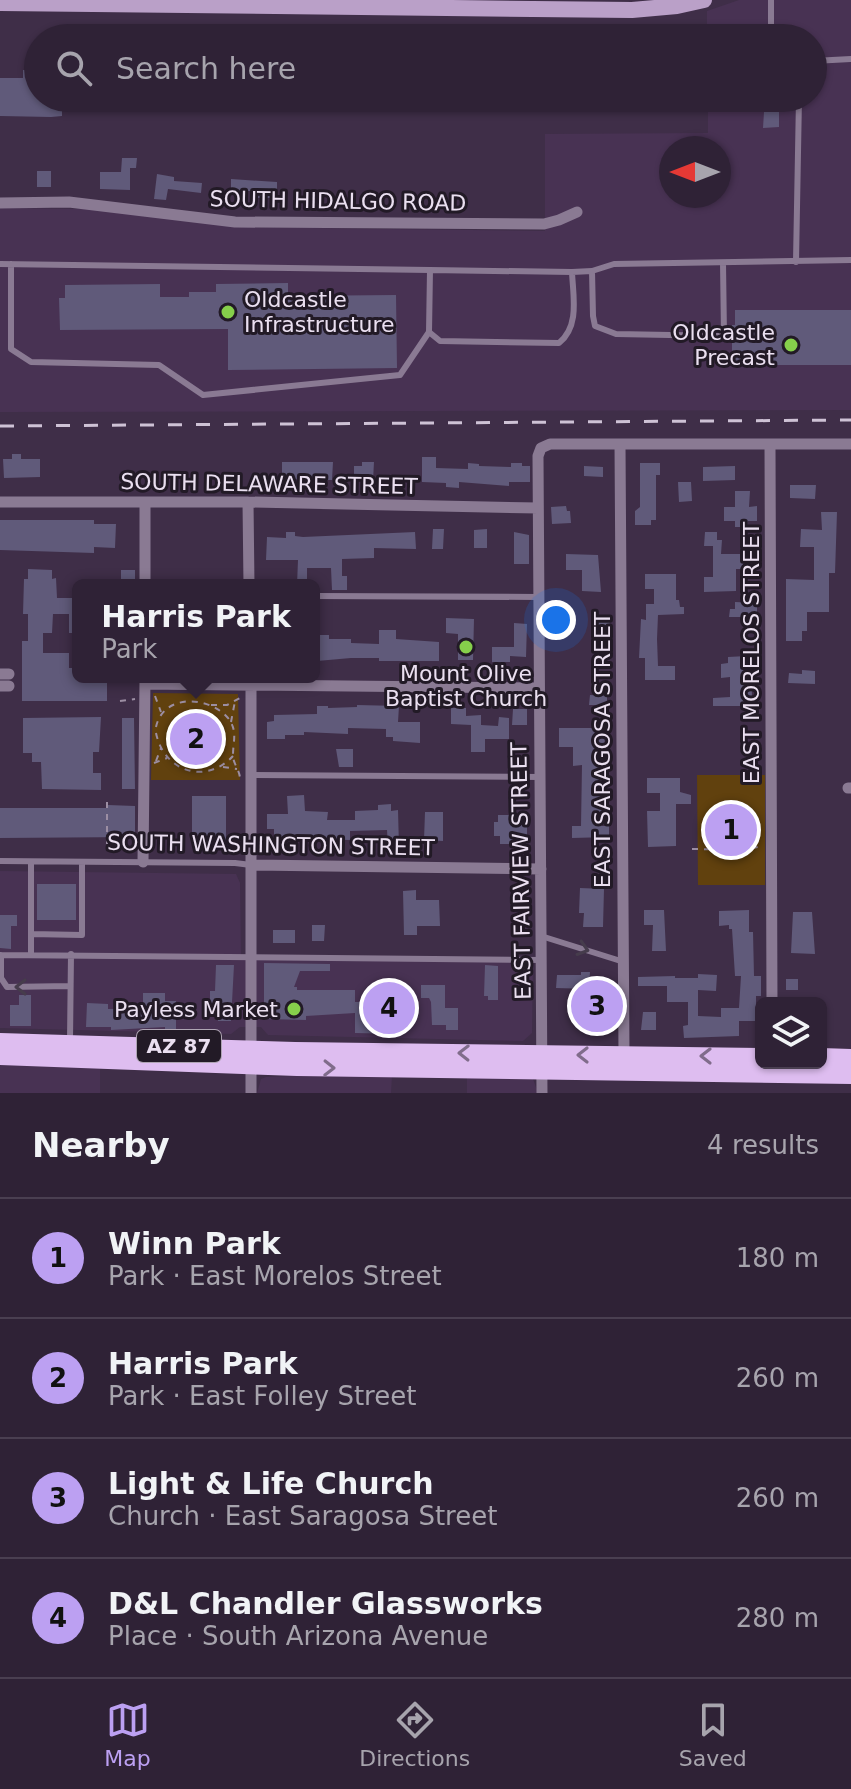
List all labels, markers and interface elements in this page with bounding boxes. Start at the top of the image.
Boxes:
search box [24,24,827,112]
icon: search [52,46,96,90]
text: Search here [116,51,296,86]
north arrow [659,136,731,208]
street label: SOUTH HIDALGO ROAD [209,186,467,216]
place label: Oldcastle Infrastructure [244,287,395,337]
marker: Oldcastle Infrastructure [219,303,237,321]
place label: Oldcastle Precast [672,320,775,370]
marker: Oldcastle Precast [782,336,800,354]
street label: SOUTH DELAWARE STREET [120,469,419,499]
street label: EAST MORELOS STREET [739,521,764,784]
popup [72,579,320,683]
text: Harris Park [101,599,291,634]
your location [536,600,576,640]
street label: EAST SARAGOSA STREET [590,611,615,888]
text: Park [101,634,157,664]
marker: Mount Olive Baptist Church [457,638,475,656]
place label: Mount Olive Baptist Church [385,661,547,711]
pin: 2 [170,709,222,769]
street label: EAST FAIRVIEW STREET [506,741,536,1000]
pin: 1 [705,800,757,860]
street label: SOUTH WASHINGTON STREET [107,830,436,860]
one-way arrow [575,940,589,956]
pin: 3 [571,976,623,1036]
one-way arrow [14,978,27,996]
pin: 4 [363,978,415,1038]
place label: Payless Market [114,997,278,1022]
map controls [755,997,827,1069]
button: layers [755,997,827,1069]
marker: Payless Market [285,1000,303,1018]
road number: AZ 87 [137,1030,221,1062]
one-way arrow [457,1044,470,1062]
one-way arrow [576,1046,589,1064]
one-way arrow [699,1047,712,1065]
one-way arrow [323,1059,336,1076]
text: Nearby [32,1125,170,1165]
text: 4 results [707,1130,819,1160]
text: Winn Park [108,1226,281,1261]
text: 1 [49,1243,67,1273]
text: 180 m [736,1243,819,1273]
text: Park · East Morelos Street [108,1261,442,1291]
text: Harris Park [108,1346,298,1381]
text: 2 [49,1363,67,1393]
text: 260 m [736,1363,819,1393]
text: Park · East Folley Street [108,1381,416,1411]
text: Light & Life Church [108,1466,434,1501]
text: 3 [49,1483,67,1513]
text: 260 m [736,1483,819,1513]
text: Church · East Saragosa Street [108,1501,497,1531]
text: D&L Chandler Glassworks [108,1586,543,1621]
text: 4 [49,1603,67,1633]
text: 280 m [736,1603,819,1633]
text: Place · South Arizona Avenue [108,1621,488,1651]
tab: Map [104,1698,151,1771]
tab: Directions [359,1698,470,1771]
tab: Saved [679,1698,747,1771]

